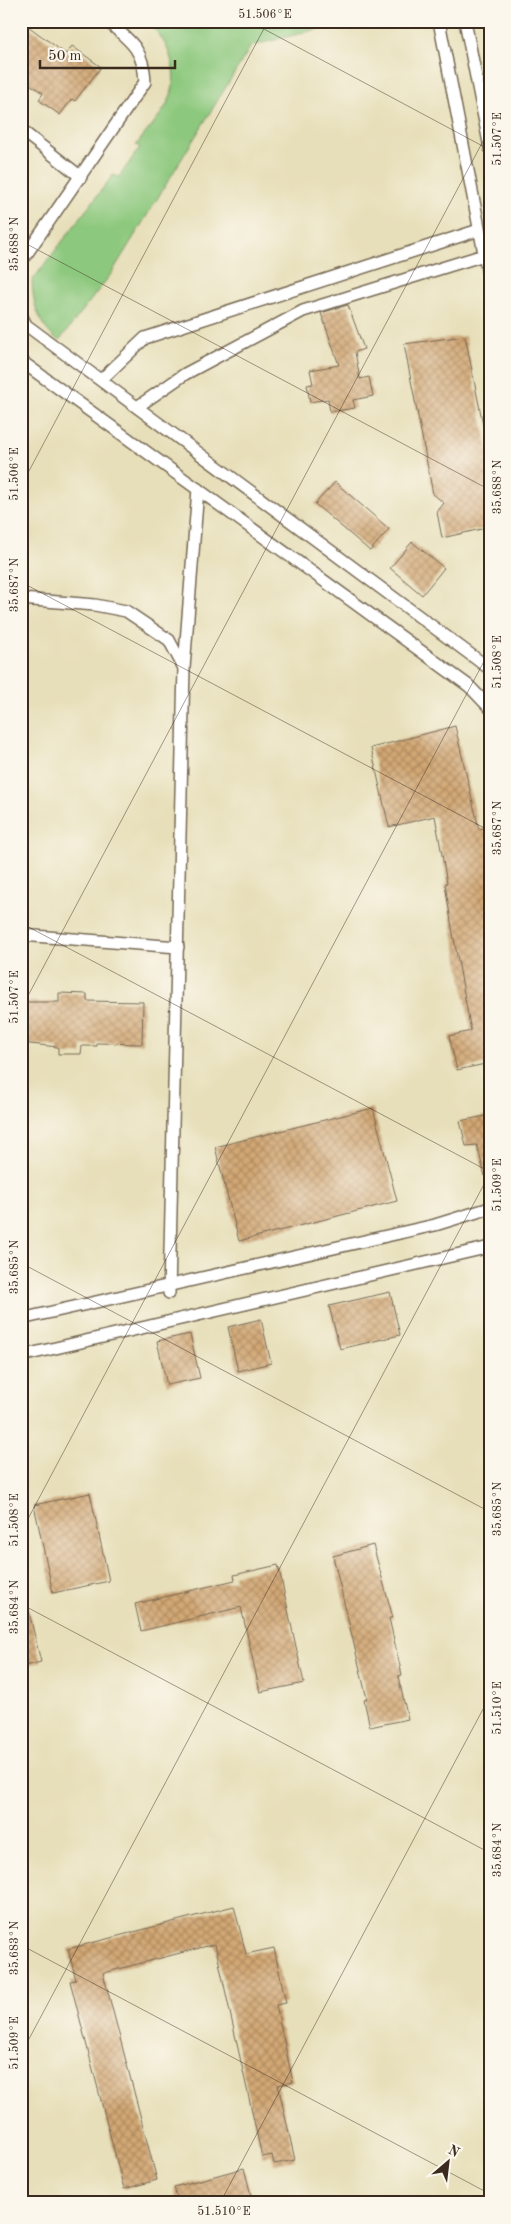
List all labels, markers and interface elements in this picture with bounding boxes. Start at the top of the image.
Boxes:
text: 51.506°E [238,8,292,21]
scale bar [40,38,175,70]
text: 50 m [48,49,82,64]
text: 51.507°E [491,112,504,166]
text: 35.688°N [8,217,21,271]
text: 51.506°E [8,447,21,501]
text: 35.688°N [491,460,504,514]
text: 35.687°N [8,558,21,612]
text: 51.508°E [491,635,504,689]
text: 35.687°N [491,801,504,855]
text: 51.507°E [8,970,21,1024]
text: 51.509°E [491,1158,504,1212]
text: 35.685°N [8,1240,21,1294]
text: 35.685°N [491,1482,504,1536]
text: 51.508°E [8,1493,21,1547]
text: 35.684°N [8,1580,21,1634]
text: 51.510°E [491,1681,504,1735]
text: 35.684°N [491,1823,504,1877]
text: 35.683°N [8,1921,21,1975]
text: 51.509°E [8,2016,21,2070]
north arrow [424,2136,474,2186]
text: N [446,2143,462,2160]
text: 51.510°E [197,2205,251,2218]

